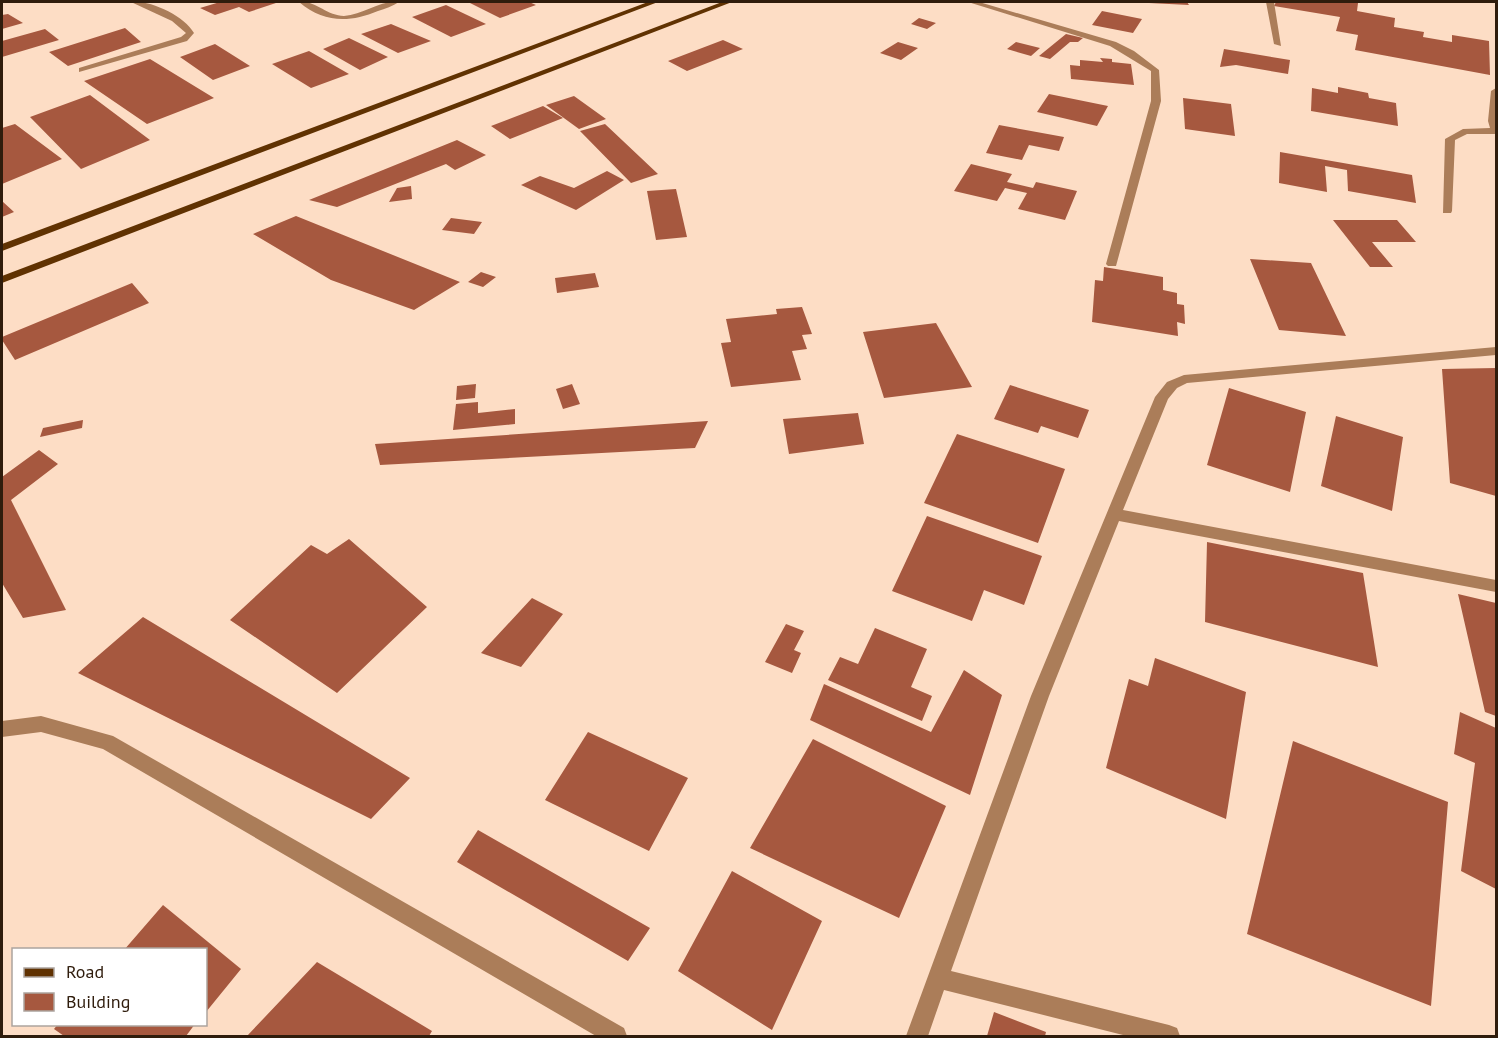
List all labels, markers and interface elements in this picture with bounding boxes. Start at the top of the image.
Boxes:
legend [12,948,207,1026]
text: Road [66,960,104,983]
text: Building [66,990,130,1013]

